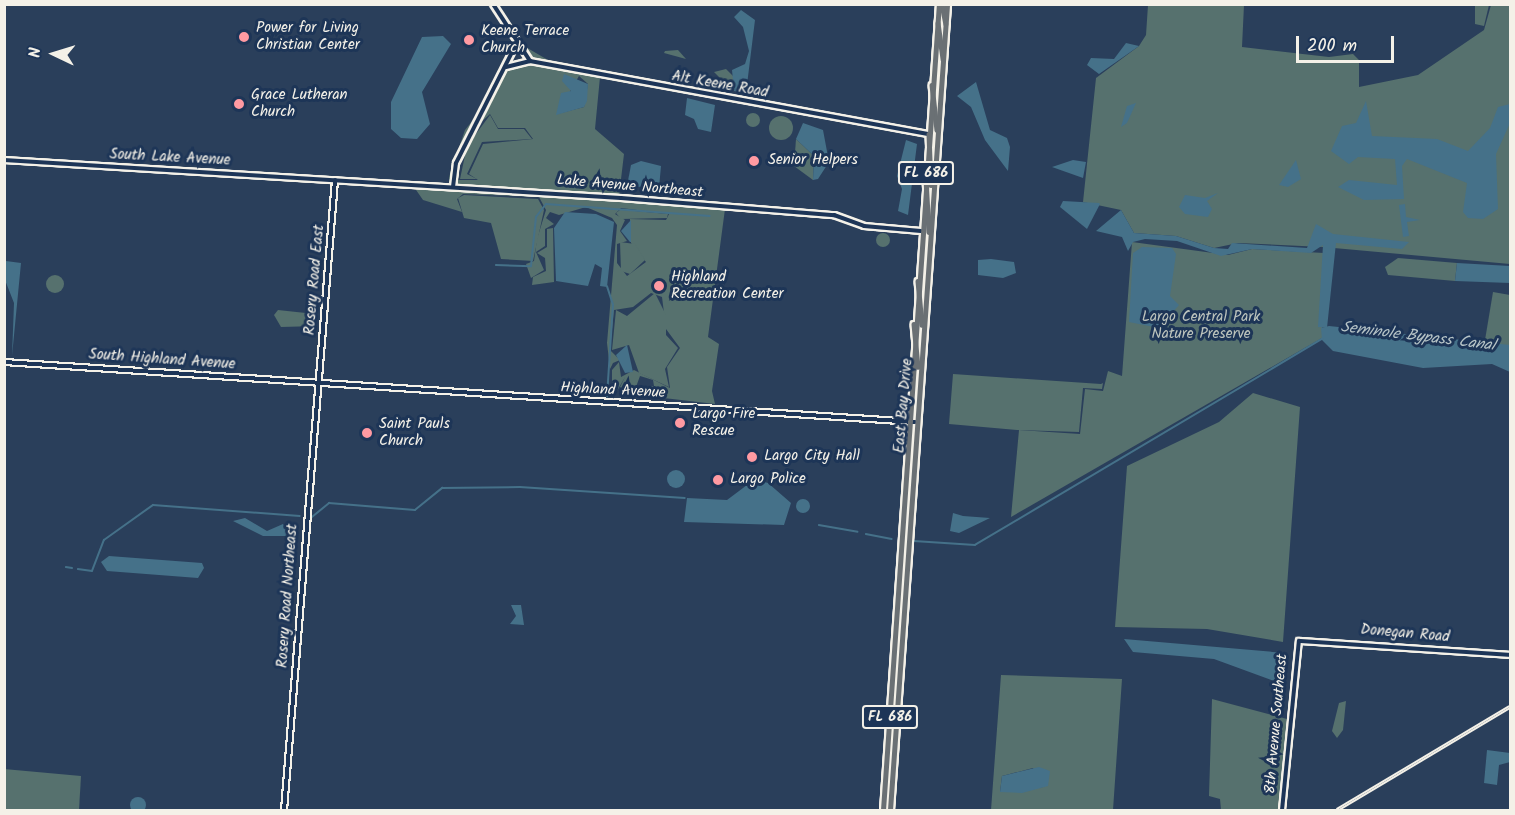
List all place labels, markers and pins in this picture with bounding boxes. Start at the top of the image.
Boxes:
place label: Power for Living Christian Center [256,19,360,54]
place label: Keene Terrace Church [481,22,569,57]
marker: Power for Living Christian Center [237,30,251,44]
marker: Keene Terrace Church [462,33,476,47]
place label: Grace Lutheran Church [251,86,348,121]
marker: Grace Lutheran Church [232,97,246,111]
marker: Senior Helpers [745,152,763,170]
place label: Senior Helpers [768,152,858,170]
place label: Highland Recreation Center [671,268,783,303]
marker: Highland Recreation Center [652,279,666,293]
place label: Largo Fire Rescue [692,405,755,440]
place label: Saint Pauls Church [379,415,450,450]
marker: Largo Fire Rescue [673,416,687,430]
marker: Saint Pauls Church [360,426,374,440]
place label: Largo City Hall [764,448,860,466]
marker: Largo City Hall [745,450,759,464]
place label: Largo Police [730,471,806,489]
marker: Largo Police [711,473,725,487]

